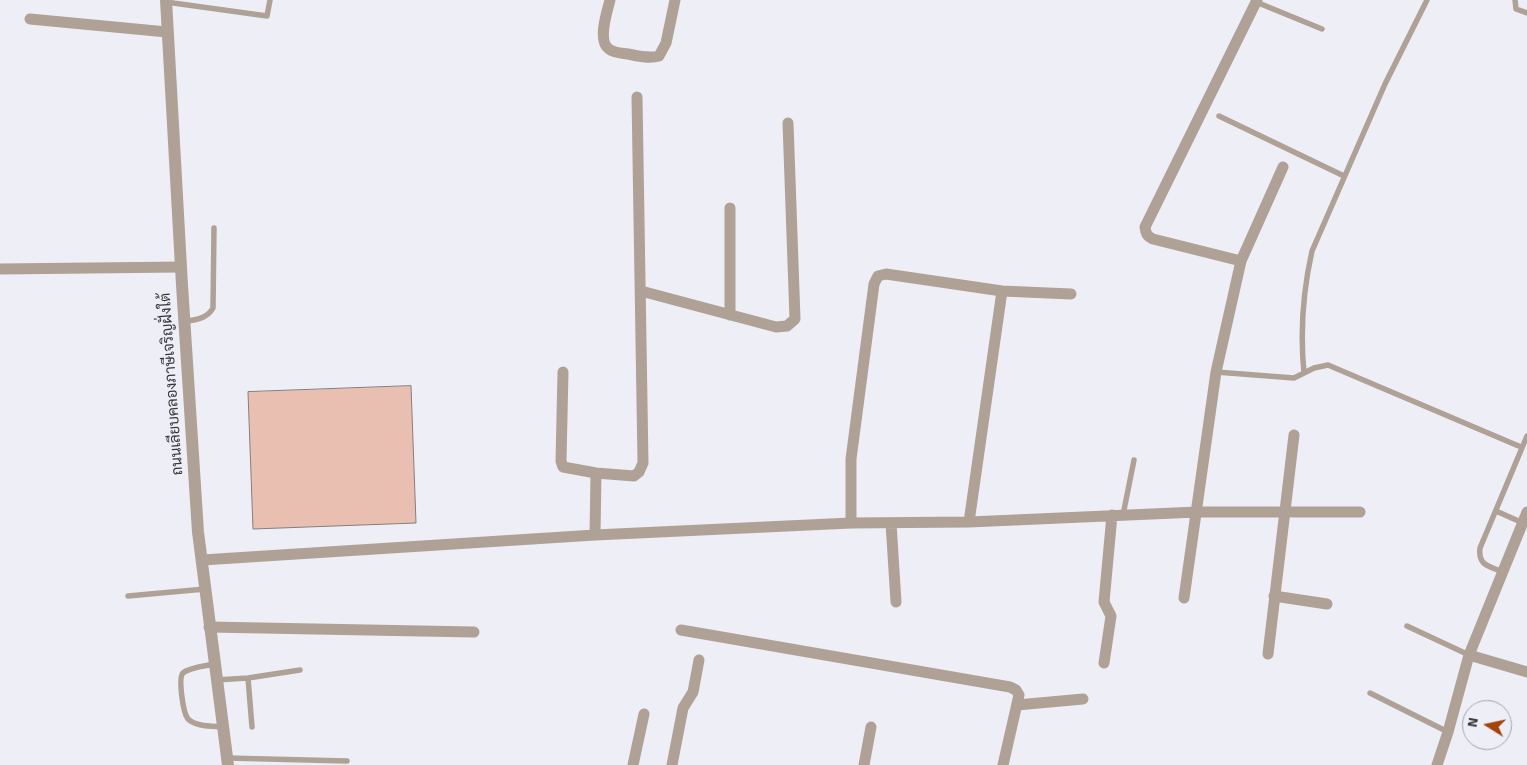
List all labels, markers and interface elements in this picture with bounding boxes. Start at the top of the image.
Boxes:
street label: ถนนเลียบคลองภาษีเจริญฝั่งใต้ [157,292,187,476]
north arrow [1462,700,1512,750]
text: N [1464,716,1482,729]

